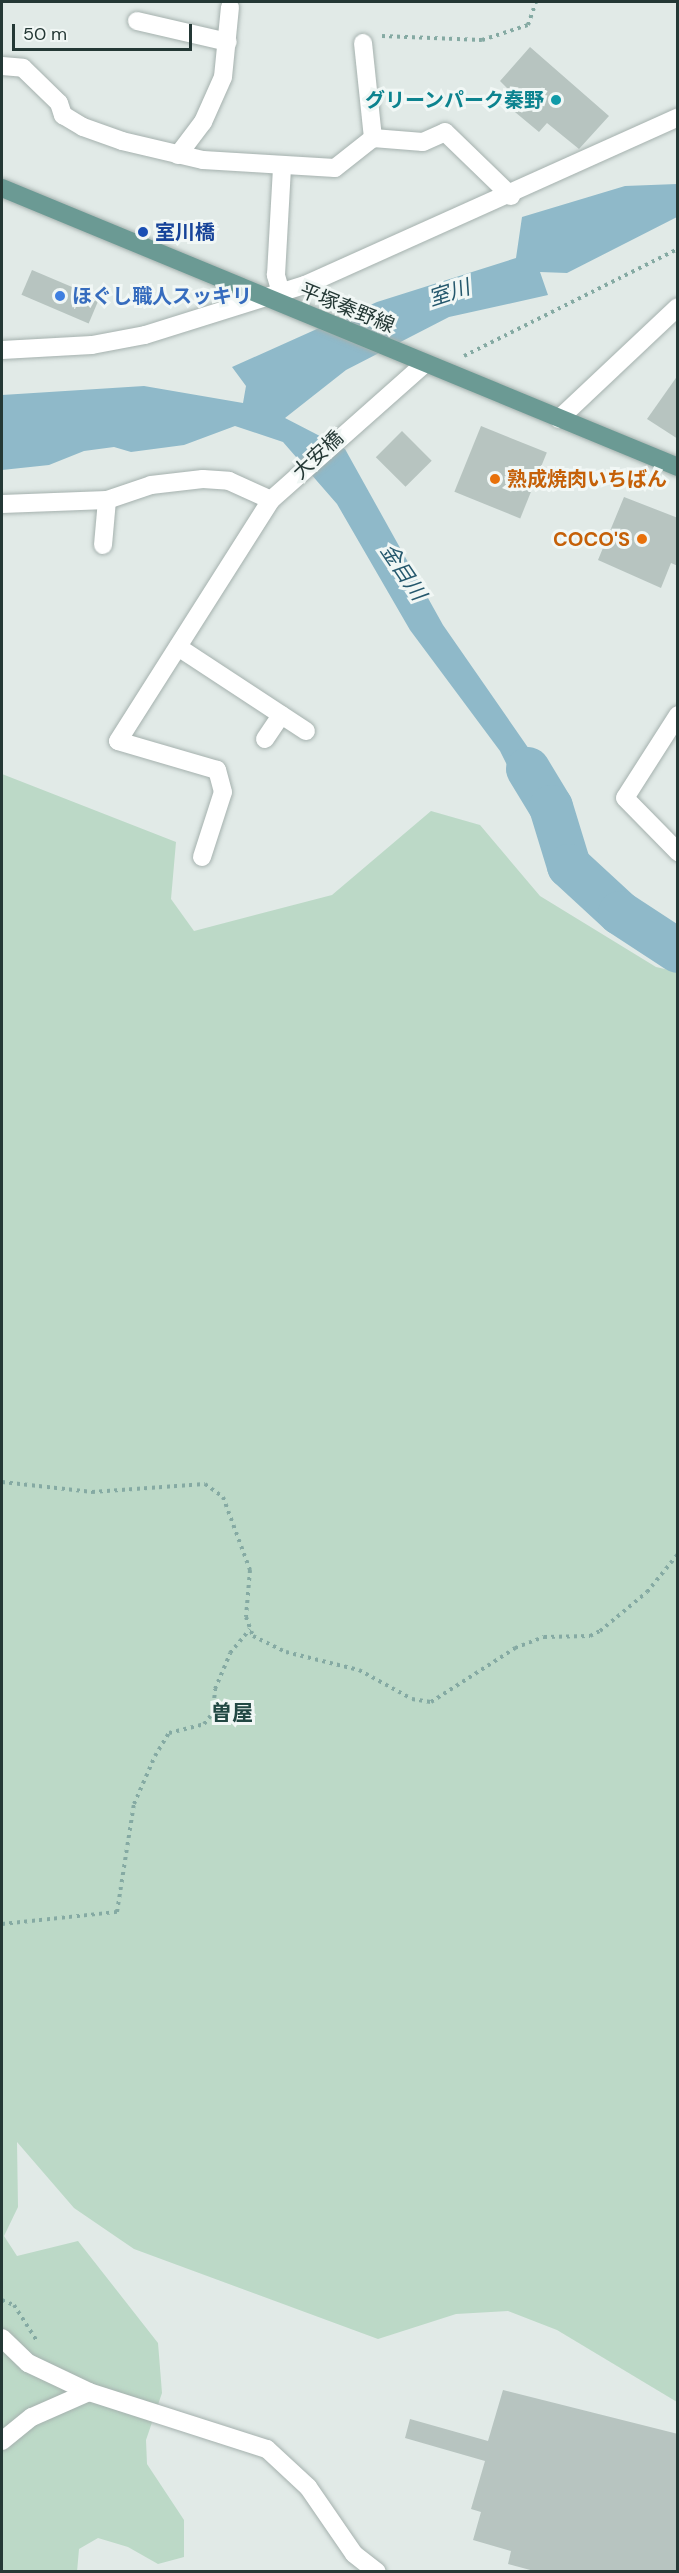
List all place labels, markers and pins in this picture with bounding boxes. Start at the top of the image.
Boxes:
place label: グリーンパーク秦野 [364,88,544,112]
marker: グリーンパーク秦野 [549,93,563,107]
place label: 室川橋 [155,220,215,244]
marker: 室川橋 [136,225,150,239]
place label: ほぐし職人スッキリ [72,284,252,308]
marker: ほぐし職人スッキリ [53,289,67,303]
place label: 熟成焼肉いちばん [507,467,667,491]
marker: 熟成焼肉いちばん [488,472,502,486]
place label: COCO'S [553,527,630,551]
marker: COCO'S [635,532,649,546]

